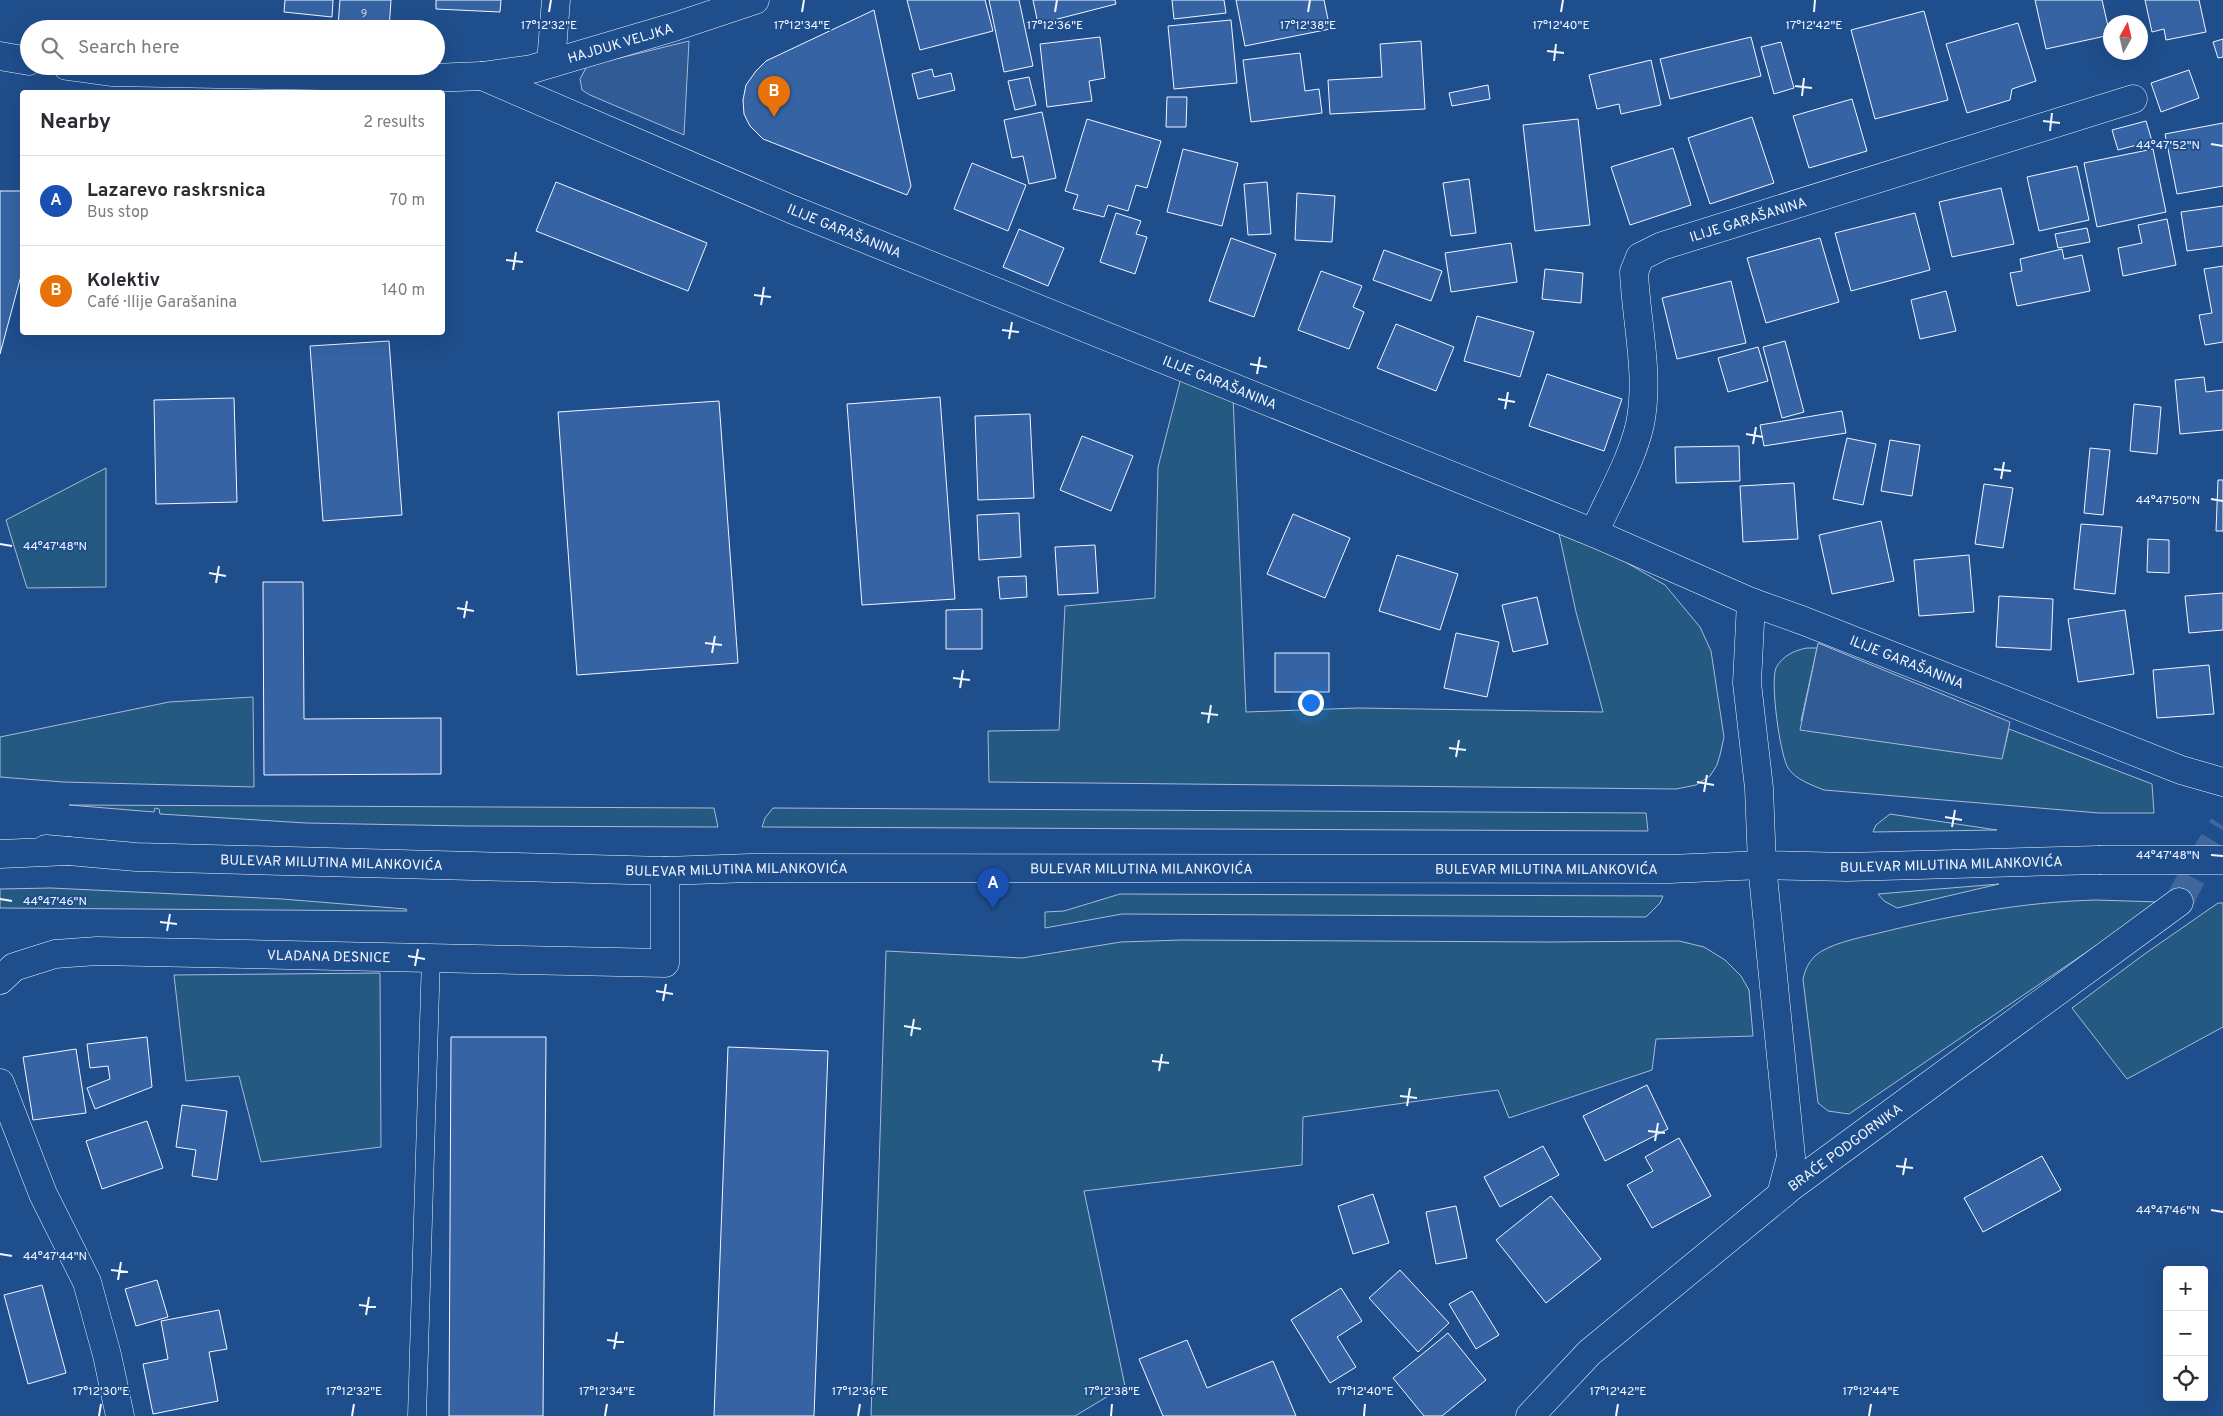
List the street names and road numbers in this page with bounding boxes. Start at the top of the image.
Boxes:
street label: HAJDUK VELJKA [566,21,676,68]
street label: ILIJE GARAŠANINA [1688,194,1809,247]
street label: ILIJE GARAŠANINA [784,201,904,263]
street label: ILIJE GARAŠANINA [1160,353,1279,414]
street label: ILIJE GARAŠANINA [1847,633,1966,693]
street label: BULEVAR MILUTINA MILANKOVIĆA [220,852,443,875]
street label: BULEVAR MILUTINA MILANKOVIĆA [1840,853,2063,877]
street label: BULEVAR MILUTINA MILANKOVIĆA [625,860,848,881]
street label: BULEVAR MILUTINA MILANKOVIĆA [1030,861,1253,879]
street label: BULEVAR MILUTINA MILANKOVIĆA [1435,861,1658,879]
street label: VLADANA DESNICE [267,948,391,967]
street label: BRAĆE PODGORNIKA [1785,1101,1907,1196]

